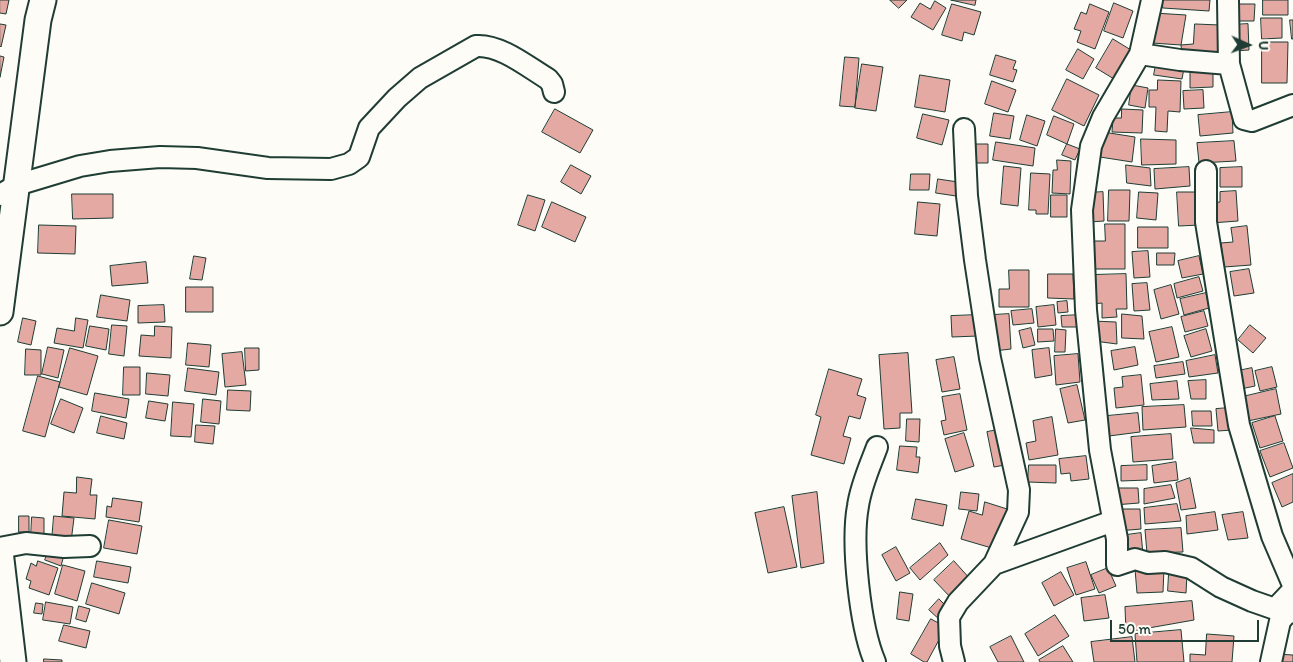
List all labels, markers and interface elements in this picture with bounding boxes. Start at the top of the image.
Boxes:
north arrow [1223,20,1273,70]
text: U [1255,41,1272,50]
scale bar [1113,610,1262,642]
text: 50 m [1118,620,1151,638]

